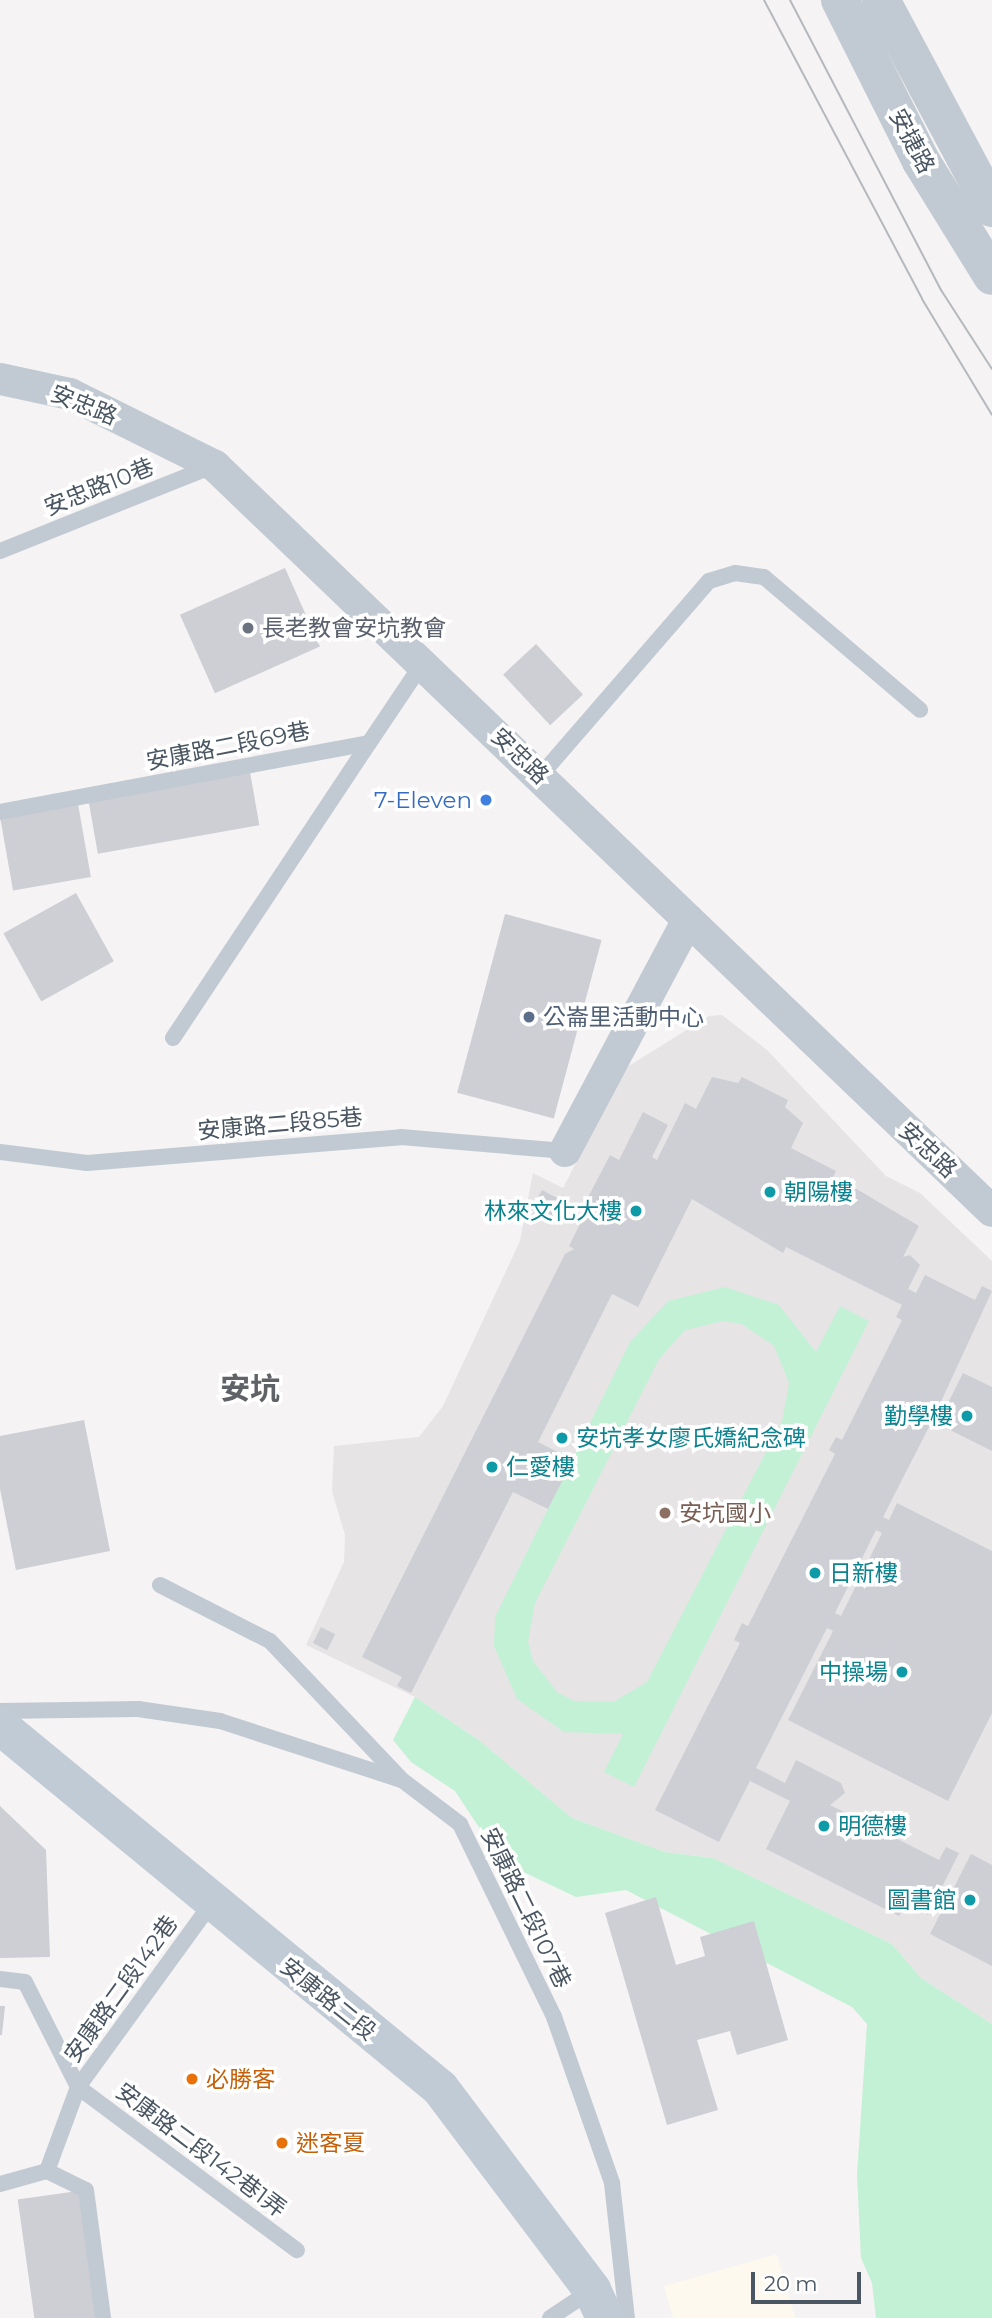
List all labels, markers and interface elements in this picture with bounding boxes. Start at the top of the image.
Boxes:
street label: 安捷路 [884,104,940,178]
street label: 安忠路 [47,379,121,431]
street label: 安忠路10巷 [40,453,158,521]
place label: 長老教會安坑教會 [262,614,446,642]
marker: 長老教會安坑教會 [240,620,256,636]
street label: 安康路二段69巷 [144,717,312,775]
street label: 安忠路 [486,722,554,790]
place label: 7-Eleven [374,786,472,814]
marker: 7-Eleven [478,792,494,808]
place label: 公崙里活動中心 [543,1003,704,1031]
marker: 公崙里活動中心 [521,1009,537,1025]
street label: 安康路二段85巷 [196,1103,364,1145]
street label: 安忠路 [893,1116,963,1184]
place label: 朝陽樓 [784,1178,853,1206]
marker: 朝陽樓 [762,1184,778,1200]
place label: 林來文化大樓 [484,1197,622,1225]
marker: 林來文化大樓 [628,1203,644,1219]
district label: 安坑 [220,1371,280,1407]
place label: 勤學樓 [884,1402,953,1430]
marker: 勤學樓 [959,1408,975,1424]
place label: 安坑孝女廖氏嬌紀念碑 [576,1424,806,1452]
marker: 安坑孝女廖氏嬌紀念碑 [554,1430,570,1446]
place label: 仁愛樓 [506,1453,575,1481]
marker: 仁愛樓 [484,1459,500,1475]
place label: 安坑國小 [679,1499,771,1527]
marker: 安坑國小 [657,1505,673,1521]
place label: 日新樓 [829,1559,898,1587]
marker: 日新樓 [807,1565,823,1581]
place label: 中操場 [819,1658,888,1686]
marker: 中操場 [894,1664,910,1680]
place label: 明德樓 [838,1812,907,1840]
marker: 明德樓 [816,1818,832,1834]
street label: 安康路二段107巷 [475,1823,577,1993]
place label: 圖書館 [887,1886,956,1914]
marker: 圖書館 [962,1892,978,1908]
street label: 安康路二段142巷 [59,1910,183,2068]
street label: 安康路二段 [275,1952,381,2046]
place label: 必勝客 [206,2065,275,2093]
marker: 必勝客 [184,2071,200,2087]
street label: 安康路二段142巷1弄 [111,2077,291,2223]
place label: 迷客夏 [296,2129,365,2157]
marker: 迷客夏 [274,2135,290,2151]
scale bar [754,2258,864,2302]
text: 20 m [764,2271,818,2296]

